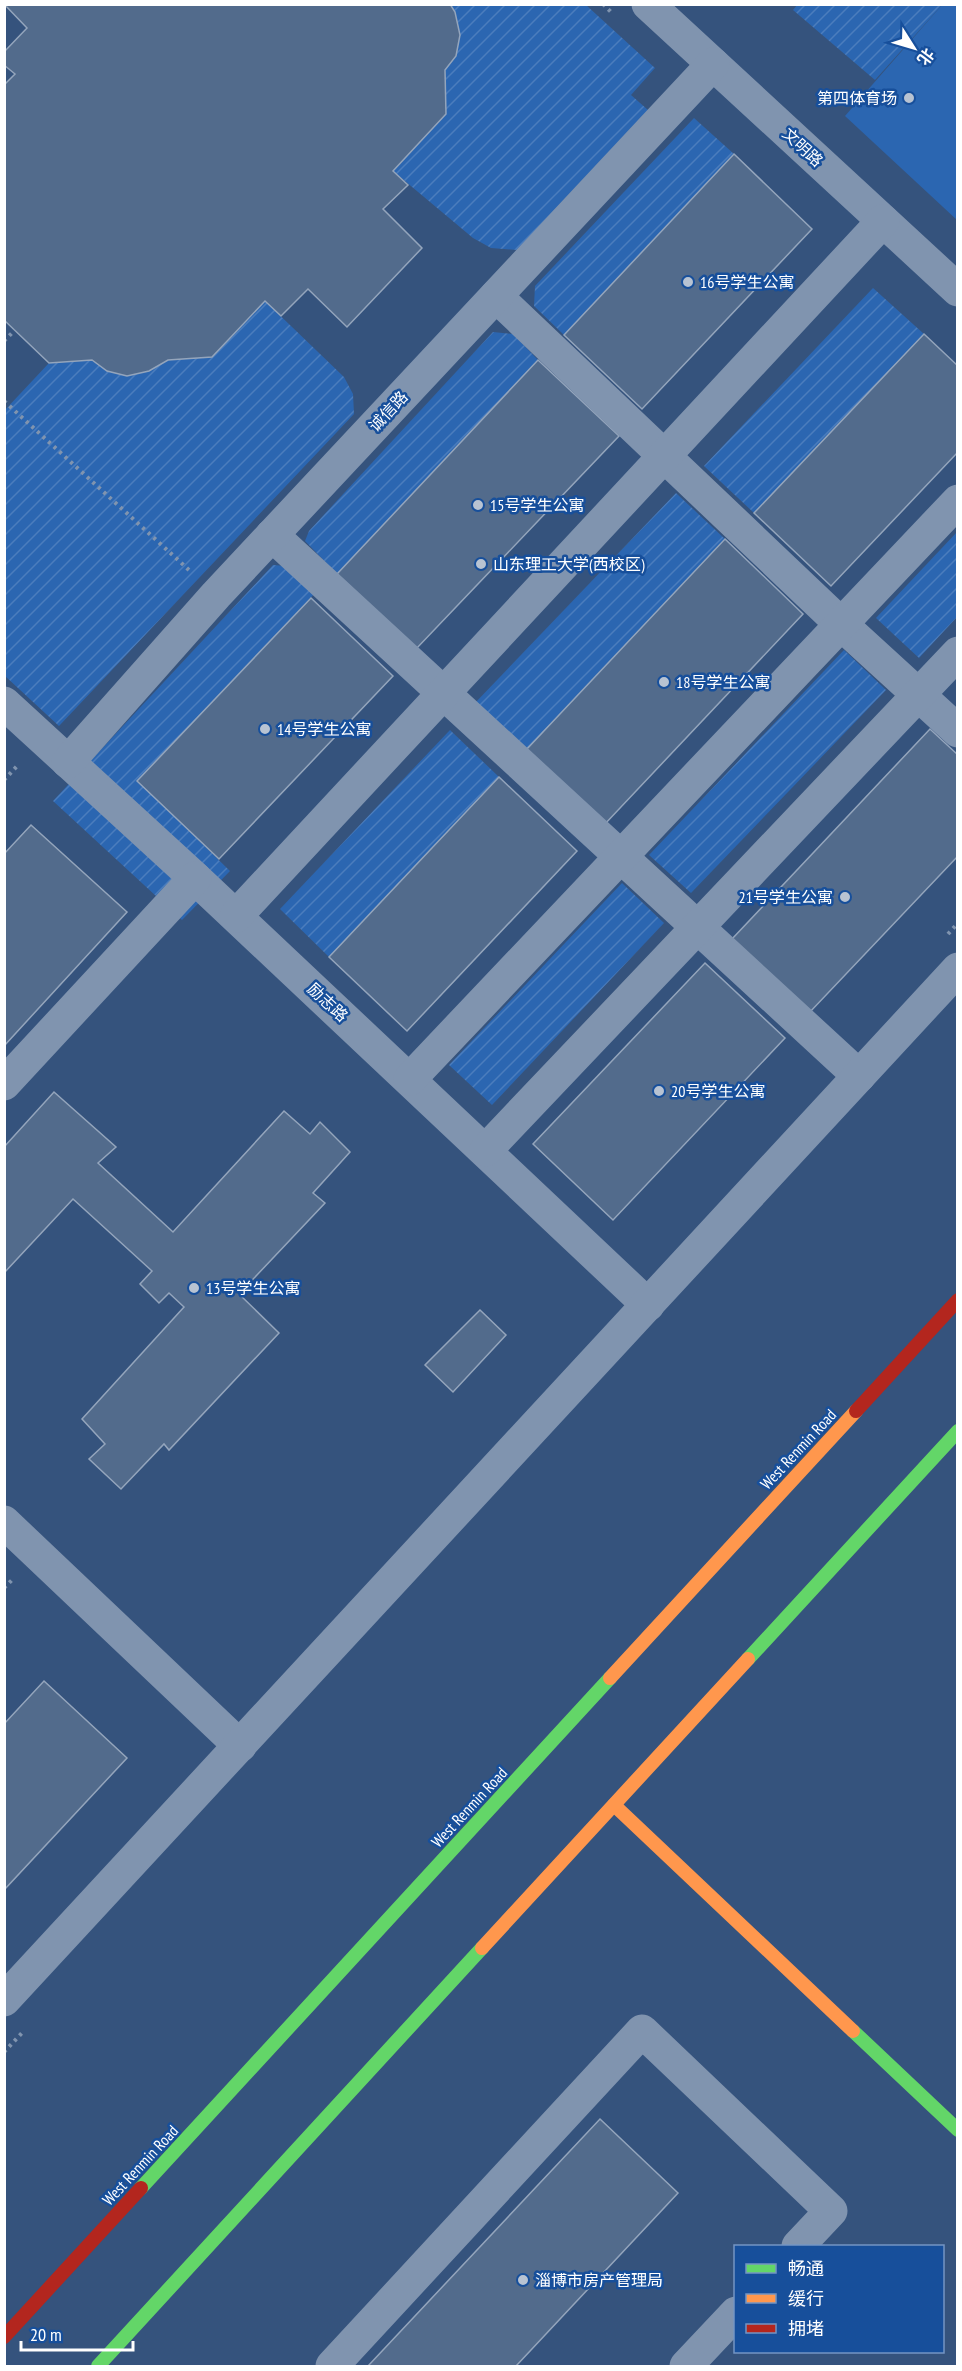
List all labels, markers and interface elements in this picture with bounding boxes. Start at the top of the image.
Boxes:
north arrow [884,18,944,78]
text: 北 [913,45,939,69]
place label: 第四体育场 [817,88,897,108]
marker: 第四体育场 [902,91,916,105]
street label: 文明路 [779,123,827,171]
place label: 16号学生公寓 [700,272,794,292]
marker: 16号学生公寓 [681,275,695,289]
street label: 诚信路 [364,387,412,435]
place label: 15号学生公寓 [490,495,584,515]
marker: 15号学生公寓 [471,498,485,512]
place label: 山东理工大学(西校区) [493,554,645,574]
marker: 山东理工大学(西校区) [474,557,488,571]
place label: 18号学生公寓 [676,672,770,692]
marker: 18号学生公寓 [657,675,671,689]
place label: 14号学生公寓 [277,719,371,739]
marker: 14号学生公寓 [258,722,272,736]
place label: 21号学生公寓 [739,887,833,907]
marker: 21号学生公寓 [838,890,852,904]
street label: 励志路 [304,978,352,1026]
place label: 20号学生公寓 [671,1081,765,1101]
marker: 20号学生公寓 [652,1084,666,1098]
place label: 13号学生公寓 [206,1278,300,1298]
marker: 13号学生公寓 [187,1281,201,1295]
street label: West Renmin Road [756,1405,840,1493]
street label: West Renmin Road [427,1763,511,1851]
street label: West Renmin Road [98,2121,182,2209]
legend [734,2245,944,2353]
text: 畅通 [788,2257,824,2280]
place label: 淄博市房产管理局 [535,2270,663,2290]
marker: 淄博市房产管理局 [516,2273,530,2287]
text: 缓行 [788,2287,824,2310]
scale bar [21,2314,134,2352]
text: 拥堵 [788,2317,824,2340]
text: 20 m [30,2323,62,2346]

